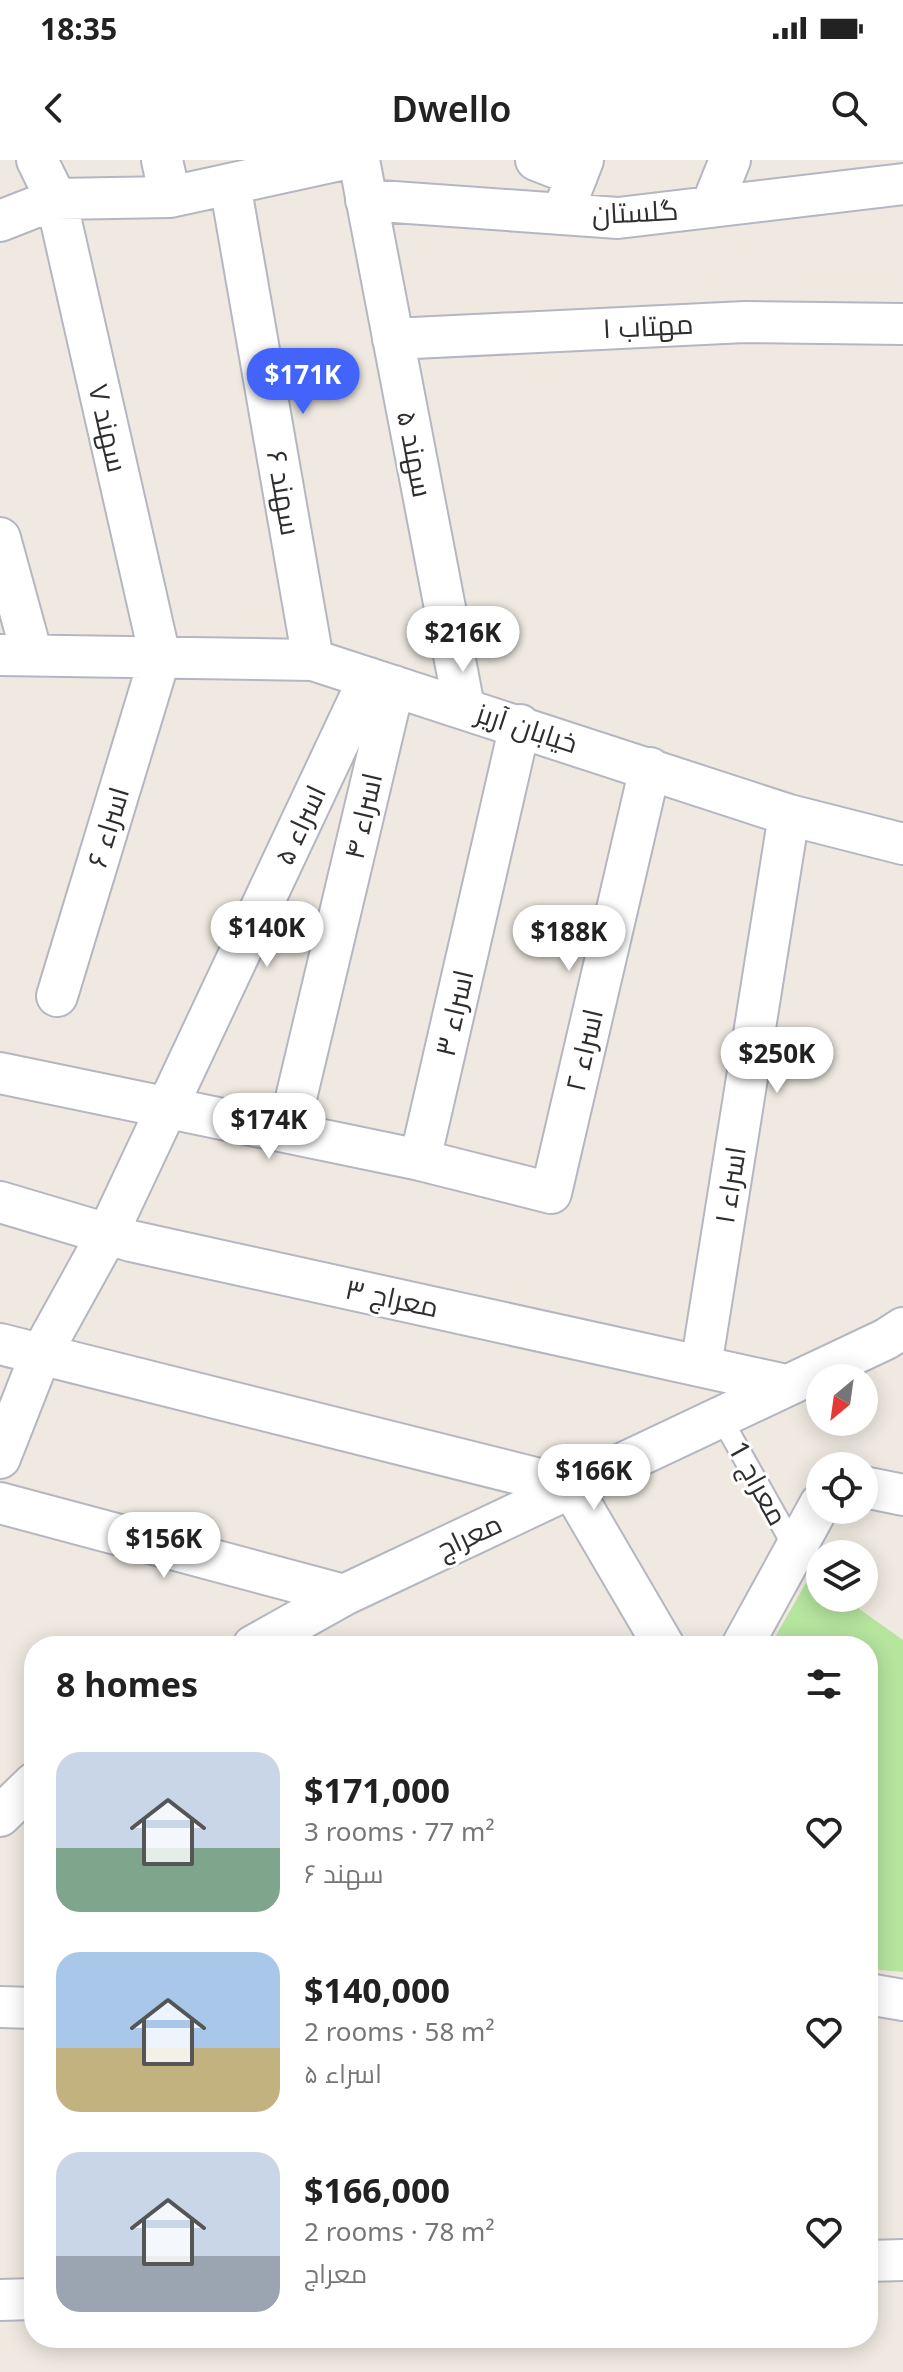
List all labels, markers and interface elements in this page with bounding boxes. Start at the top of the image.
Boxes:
text: 18:35 [40,8,117,49]
text: Dwello [392,84,511,133]
icon: back [32,86,76,130]
icon: search [827,86,871,130]
street label: گلستان [591,190,679,232]
street label: مهتاب ۱ [602,304,694,346]
pin: $171K [247,348,359,416]
text: $171K [265,356,341,392]
street label: سهند ۷ [80,380,138,476]
street label: سهند ۵ [389,407,443,500]
street label: سهند ۶ [259,447,311,538]
pin: $216K [407,606,519,674]
text: $216K [425,614,501,650]
street label: خیابان آریز [470,692,583,761]
street label: اسراء ۴ [334,769,390,863]
street label: اسراء ۵ [264,778,334,871]
street label: اسراء ۶ [77,782,137,872]
pin: $140K [211,901,323,969]
pin: $188K [513,905,625,973]
text: $140K [229,909,305,945]
text: $188K [531,913,607,949]
street label: اسراء ۳ [425,966,481,1060]
street label: اسراء ۲ [555,1005,611,1095]
pin: $250K [721,1027,833,1095]
text: $250K [739,1035,815,1071]
pin: $174K [213,1093,325,1161]
text: $174K [231,1101,307,1137]
street label: اسراء ۱ [704,1144,754,1226]
street label: معراج ۳ [342,1269,442,1326]
north arrow [806,1364,878,1436]
map controls [806,1364,878,1612]
street label: معراج 1 [719,1433,798,1532]
pin: $166K [538,1444,650,1512]
text: $166K [556,1452,632,1488]
button: locate [806,1452,878,1524]
street label: معراج [430,1504,508,1568]
pin: $156K [108,1512,220,1580]
text: $156K [126,1520,202,1556]
button: layers [806,1540,878,1612]
text: 8 homes [56,1661,198,1707]
icon: filters [802,1662,846,1706]
text: $171,000 [304,1767,450,1813]
icon: home [120,1784,216,1880]
icon: heart [802,1810,846,1854]
text: 3 rooms · 77 m² [304,1813,494,1849]
text: سهند ۶ [304,1855,383,1891]
text: $140,000 [304,1967,450,2013]
icon: home [120,1984,216,2080]
icon: heart [802,2010,846,2054]
text: 2 rooms · 58 m² [304,2013,494,2049]
text: اسراء ۵ [304,2055,382,2091]
text: $166,000 [304,2167,450,2213]
icon: home [120,2184,216,2280]
icon: heart [802,2210,846,2254]
text: 2 rooms · 78 m² [304,2213,494,2249]
text: معراج [304,2255,367,2291]

